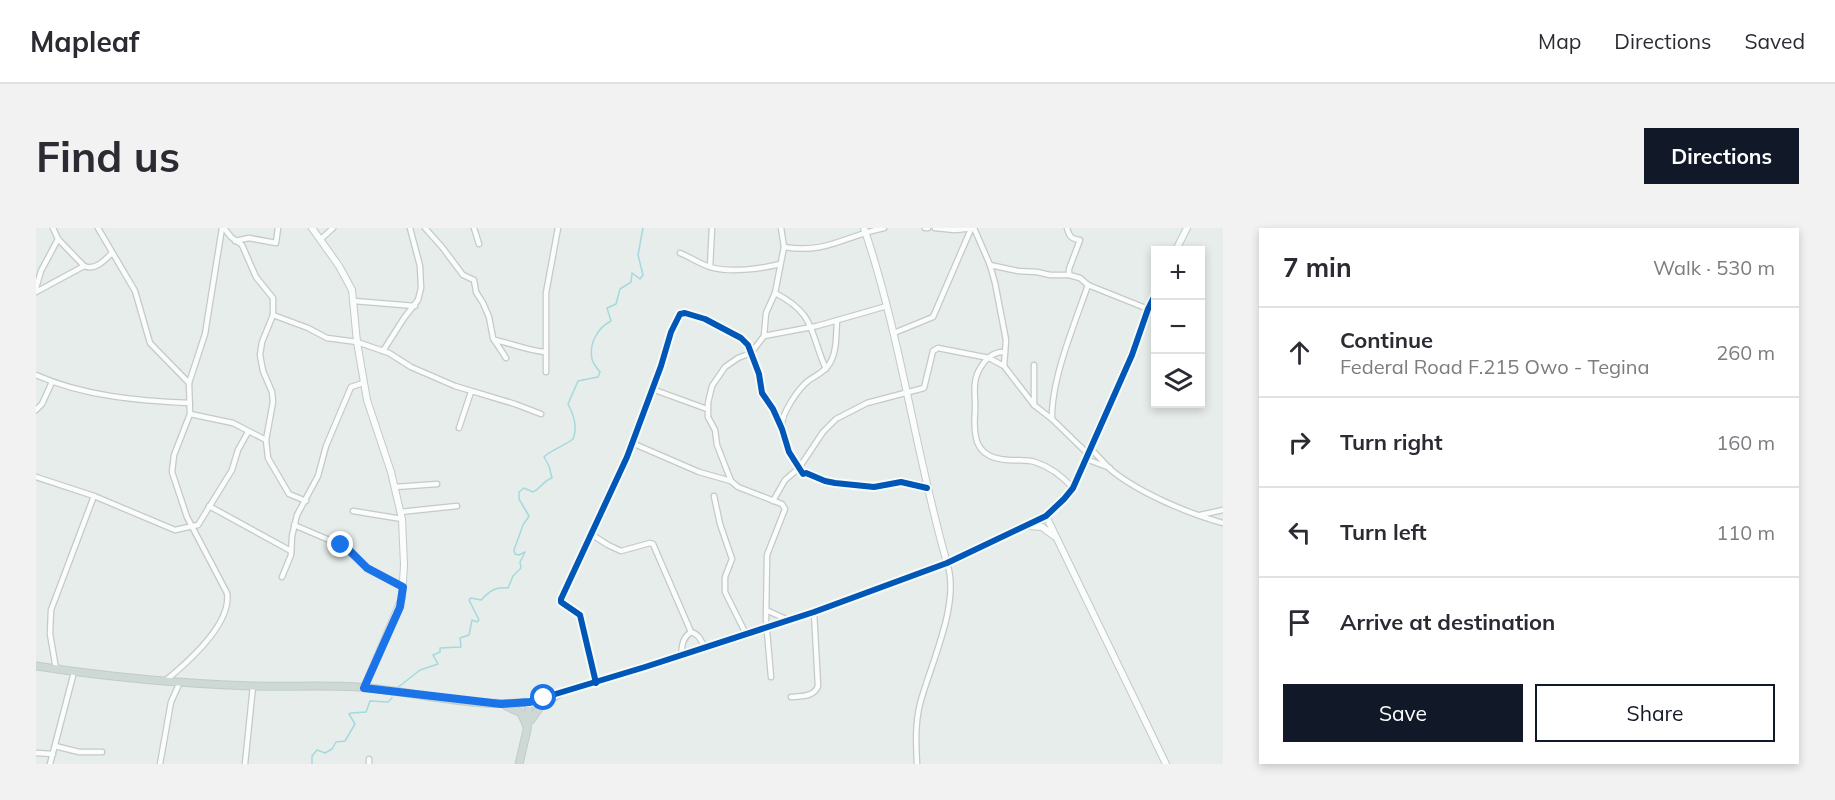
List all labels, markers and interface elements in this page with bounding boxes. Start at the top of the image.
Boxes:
text: Mapleaf [30,24,139,59]
text: Map [1538,28,1581,54]
text: Directions [1614,28,1711,54]
text: Saved [1744,28,1805,54]
button: Directions [1644,128,1799,184]
text: Find us [36,130,180,183]
map controls [1151,246,1205,408]
button: + [1151,246,1205,300]
text: 7 min [1283,251,1352,284]
text: Walk · 530 m [1653,255,1775,280]
button: − [1151,300,1205,354]
text: Continue [1340,326,1433,354]
icon: ahead [1283,336,1316,369]
text: 260 m [1716,340,1775,365]
button: layers [1151,354,1205,408]
text: Federal Road F.215 Owo - Tegina [1340,354,1650,379]
icon: right [1283,426,1316,459]
text: Turn right [1340,428,1443,456]
text: 160 m [1716,430,1775,455]
icon: left [1283,516,1316,549]
text: Turn left [1340,518,1427,546]
text: 110 m [1716,520,1775,545]
route end [327,531,353,557]
icon: arrive [1283,606,1316,639]
text: Arrive at destination [1340,608,1555,636]
route start [530,684,556,710]
button: Save [1283,684,1523,742]
button: Share [1535,684,1775,742]

